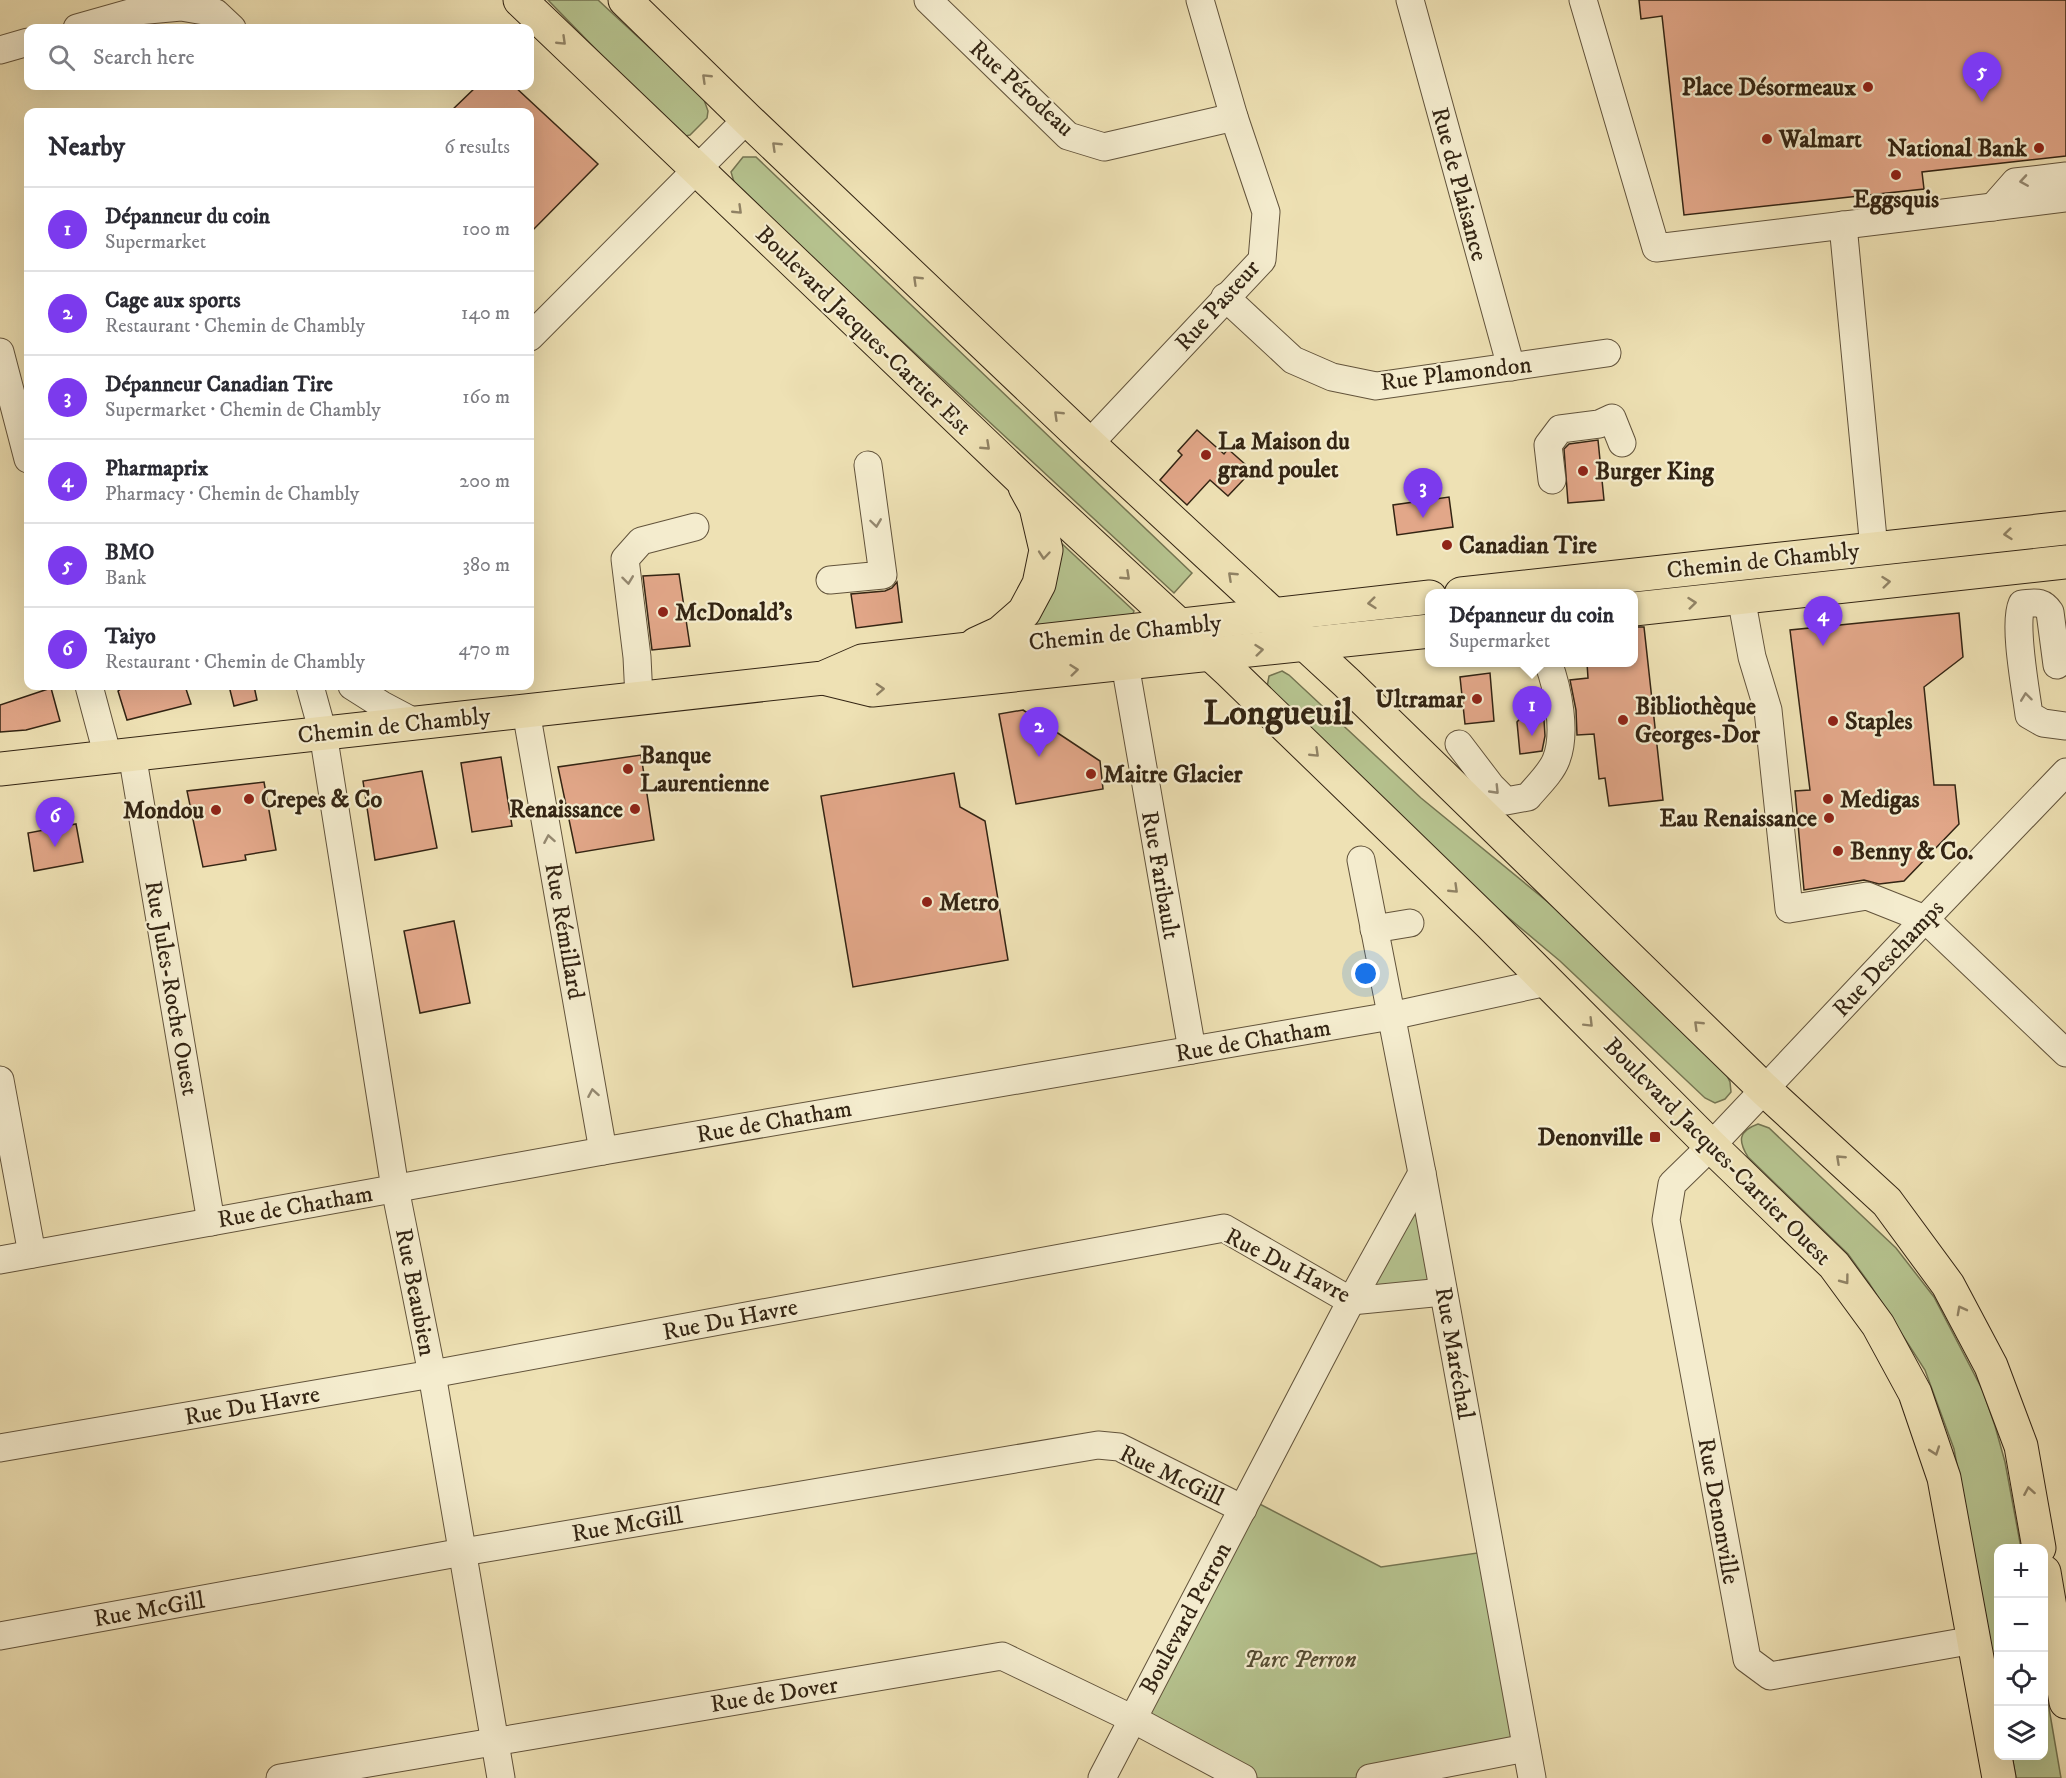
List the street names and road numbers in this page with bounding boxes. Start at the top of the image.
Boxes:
street label: Rue Pérodeau [963,34,1080,144]
street label: Rue de Plaisance [1424,104,1494,265]
street label: Boulevard Jacques-Cartier Est [749,220,978,442]
street label: Rue Pasteur [1169,254,1267,358]
street label: Rue Plamondon [1379,350,1534,398]
street label: Chemin de Chambly [1665,536,1861,586]
street label: Chemin de Chambly [1027,608,1223,658]
street label: Chemin de Chambly [296,701,492,751]
street label: Rue Faribault [1134,809,1186,942]
street label: Rue Rémillard [537,861,591,1002]
street label: Rue Jules-Roche Ouest [137,878,205,1098]
street label: Rue Deschamps [1827,894,1951,1024]
street label: Rue de Chatham [1173,1013,1333,1069]
street label: Boulevard Jacques-Cartier Ouest [1597,1031,1838,1272]
street label: Rue de Chatham [694,1094,854,1150]
street label: Rue de Chatham [215,1179,375,1235]
street label: Rue Du Havre [1220,1221,1355,1310]
street label: Rue Beaubien [388,1226,442,1359]
street label: Rue Maréchal [1428,1285,1481,1423]
street label: Rue Du Havre [660,1292,800,1348]
street label: Rue Du Havre [182,1379,322,1433]
street label: Rue Denonville [1690,1436,1746,1587]
street label: Rue McGill [1115,1439,1229,1513]
street label: Rue McGill [569,1500,686,1549]
street label: Boulevard Perron [1133,1537,1239,1700]
street label: Rue McGill [91,1585,208,1634]
street label: Rue de Dover [708,1670,840,1720]

